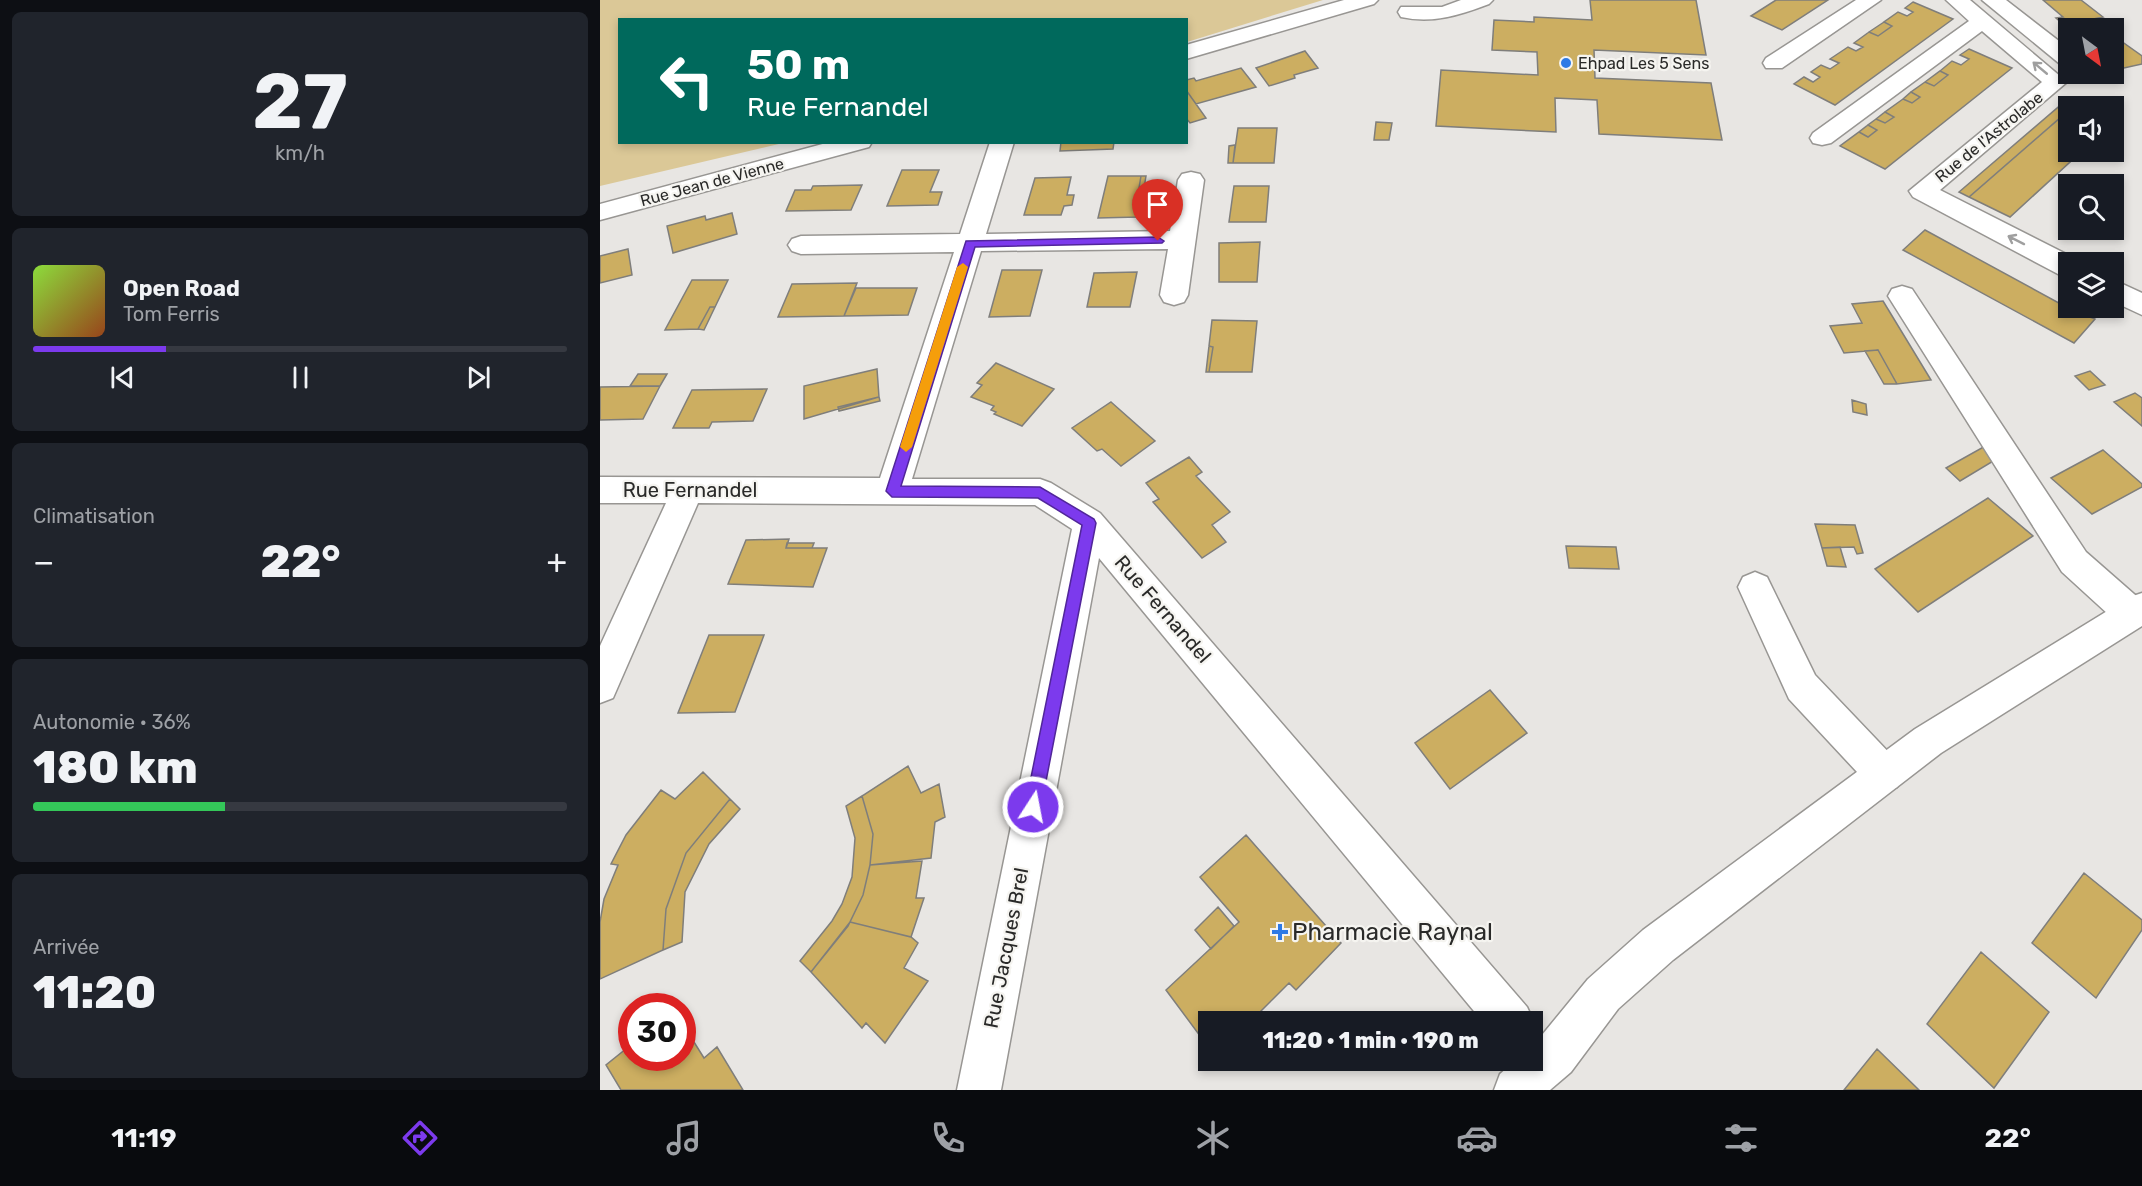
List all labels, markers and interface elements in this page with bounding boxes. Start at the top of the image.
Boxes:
north arrow [2058,18,2124,84]
map controls [2058,18,2124,318]
text: 50 m [747,40,850,90]
icon: left [648,42,726,120]
place label: Ehpad Les 5 Sens [1578,54,1709,73]
text: 27 [252,55,348,148]
marker: Ehpad Les 5 Sens [1559,56,1573,70]
one-way arrow [2032,62,2048,75]
street label: Rue de l'Astrolabe [1931,88,2047,186]
text: Rue Fernandel [747,91,929,123]
button: sound [2058,96,2124,162]
text: km/h [275,141,325,165]
street label: Rue Jean de Vienne [638,154,786,210]
button: search [2058,174,2124,240]
pin [1132,179,1183,241]
icon: arrive [1141,188,1174,221]
one-way arrow [2008,234,2026,245]
button: layers [2058,252,2124,318]
text: Open Road [123,275,240,302]
text: Tom Ferris [123,302,220,326]
icon: previous [106,361,139,394]
icon: pause [284,361,317,394]
icon: next [462,361,495,394]
street label: Rue Fernandel [623,478,757,502]
text: Climatisation [33,504,155,528]
text: 22° [261,535,340,588]
text: − [33,542,54,581]
text: + [546,542,567,581]
street label: Rue Fernandel [1110,550,1216,668]
text: Autonomie · 36% [33,710,191,734]
text: 180 km [33,741,198,794]
position arrow [1001,775,1065,839]
street label: Rue Jacques Brel [979,866,1033,1030]
place label: Pharmacie Raynal [1292,918,1493,946]
marker: Pharmacie Raynal [1273,925,1287,939]
text: Arrivée [33,935,100,959]
text: 11:20 [33,966,156,1019]
speed limit sign: 30 [618,993,696,1071]
text: 11:20 · 1 min · 190 m [1262,1027,1479,1054]
icon: directions [399,1117,441,1159]
icon: music [663,1117,705,1159]
icon: phone [927,1117,969,1159]
icon: climate [1192,1117,1234,1159]
icon: car [1456,1117,1498,1159]
icon: filters [1720,1117,1762,1159]
text: 11:19 [111,1122,177,1154]
text: 22° [1985,1122,2031,1154]

